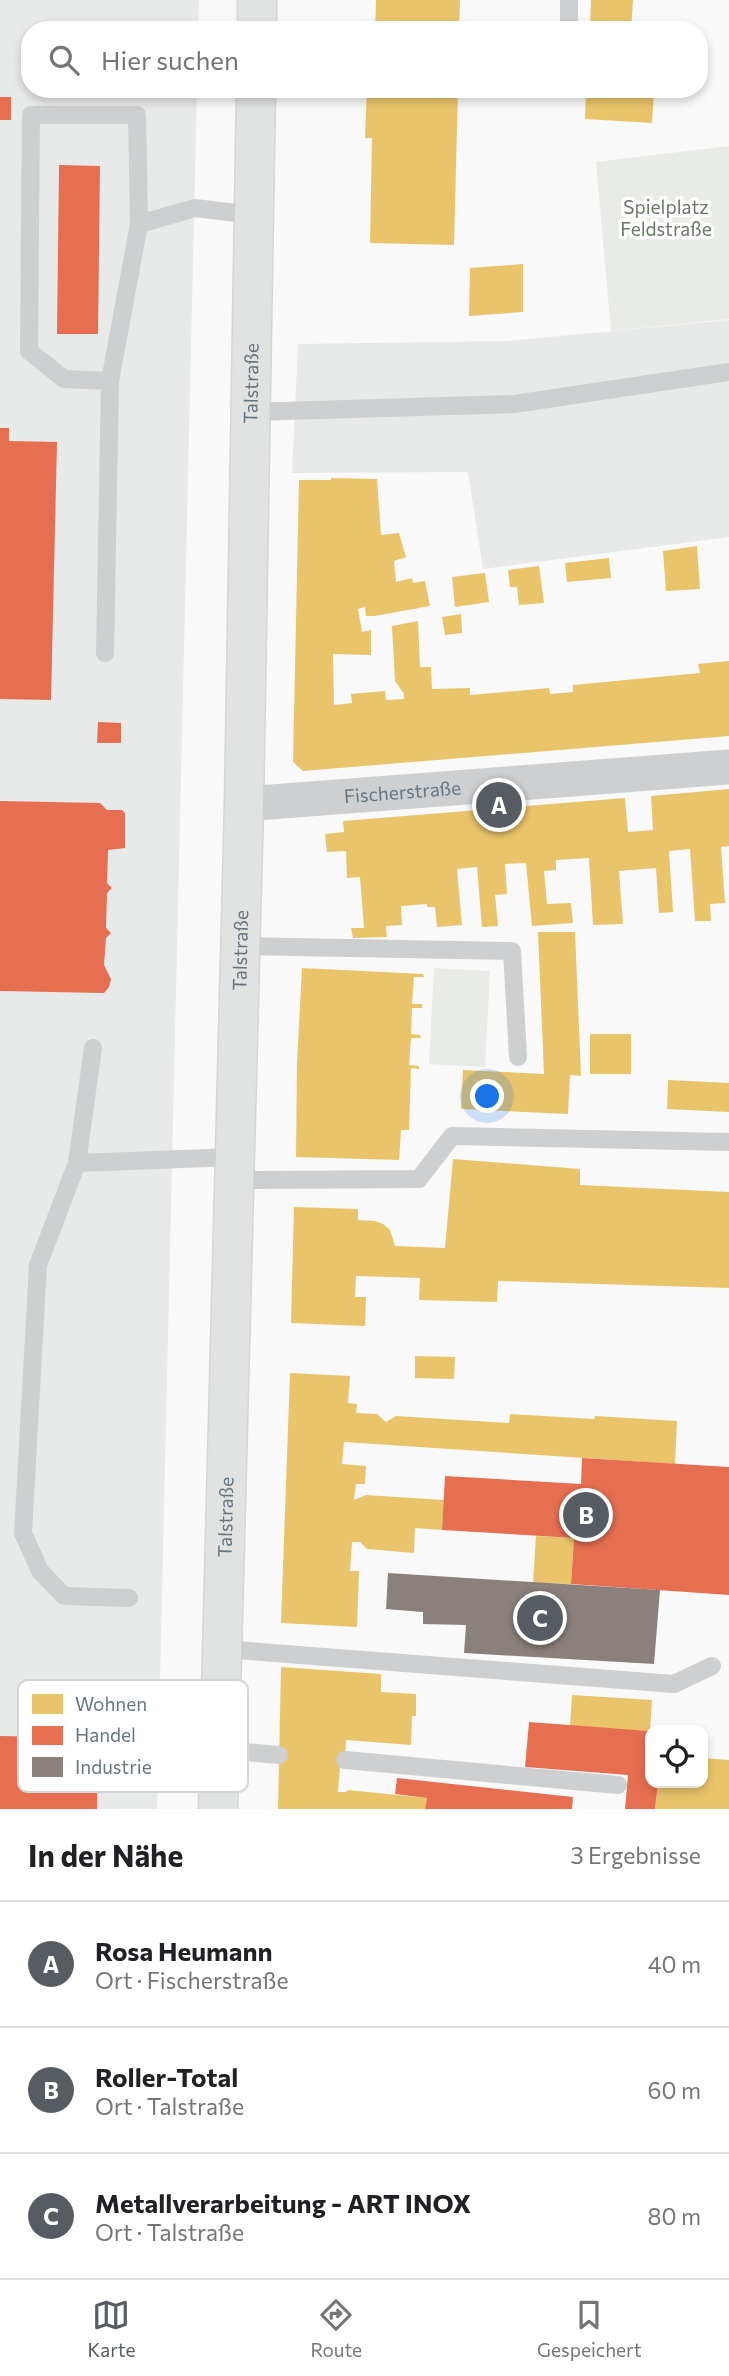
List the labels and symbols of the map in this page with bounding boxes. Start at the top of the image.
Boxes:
park label: Spielplatz Feldstraße [620,195,712,240]
street label: Talstraße [238,343,263,424]
street label: Fischerstraße [343,775,462,807]
pin: A [476,779,522,831]
street label: Talstraße [227,910,252,991]
your location [470,1079,504,1113]
street label: Talstraße [213,1477,238,1558]
pin: B [563,1489,609,1541]
pin: C [517,1592,563,1644]
legend [18,1680,248,1792]
text: Wohnen [75,1692,147,1715]
text: Handel [75,1723,136,1746]
text: Industrie [75,1755,152,1778]

